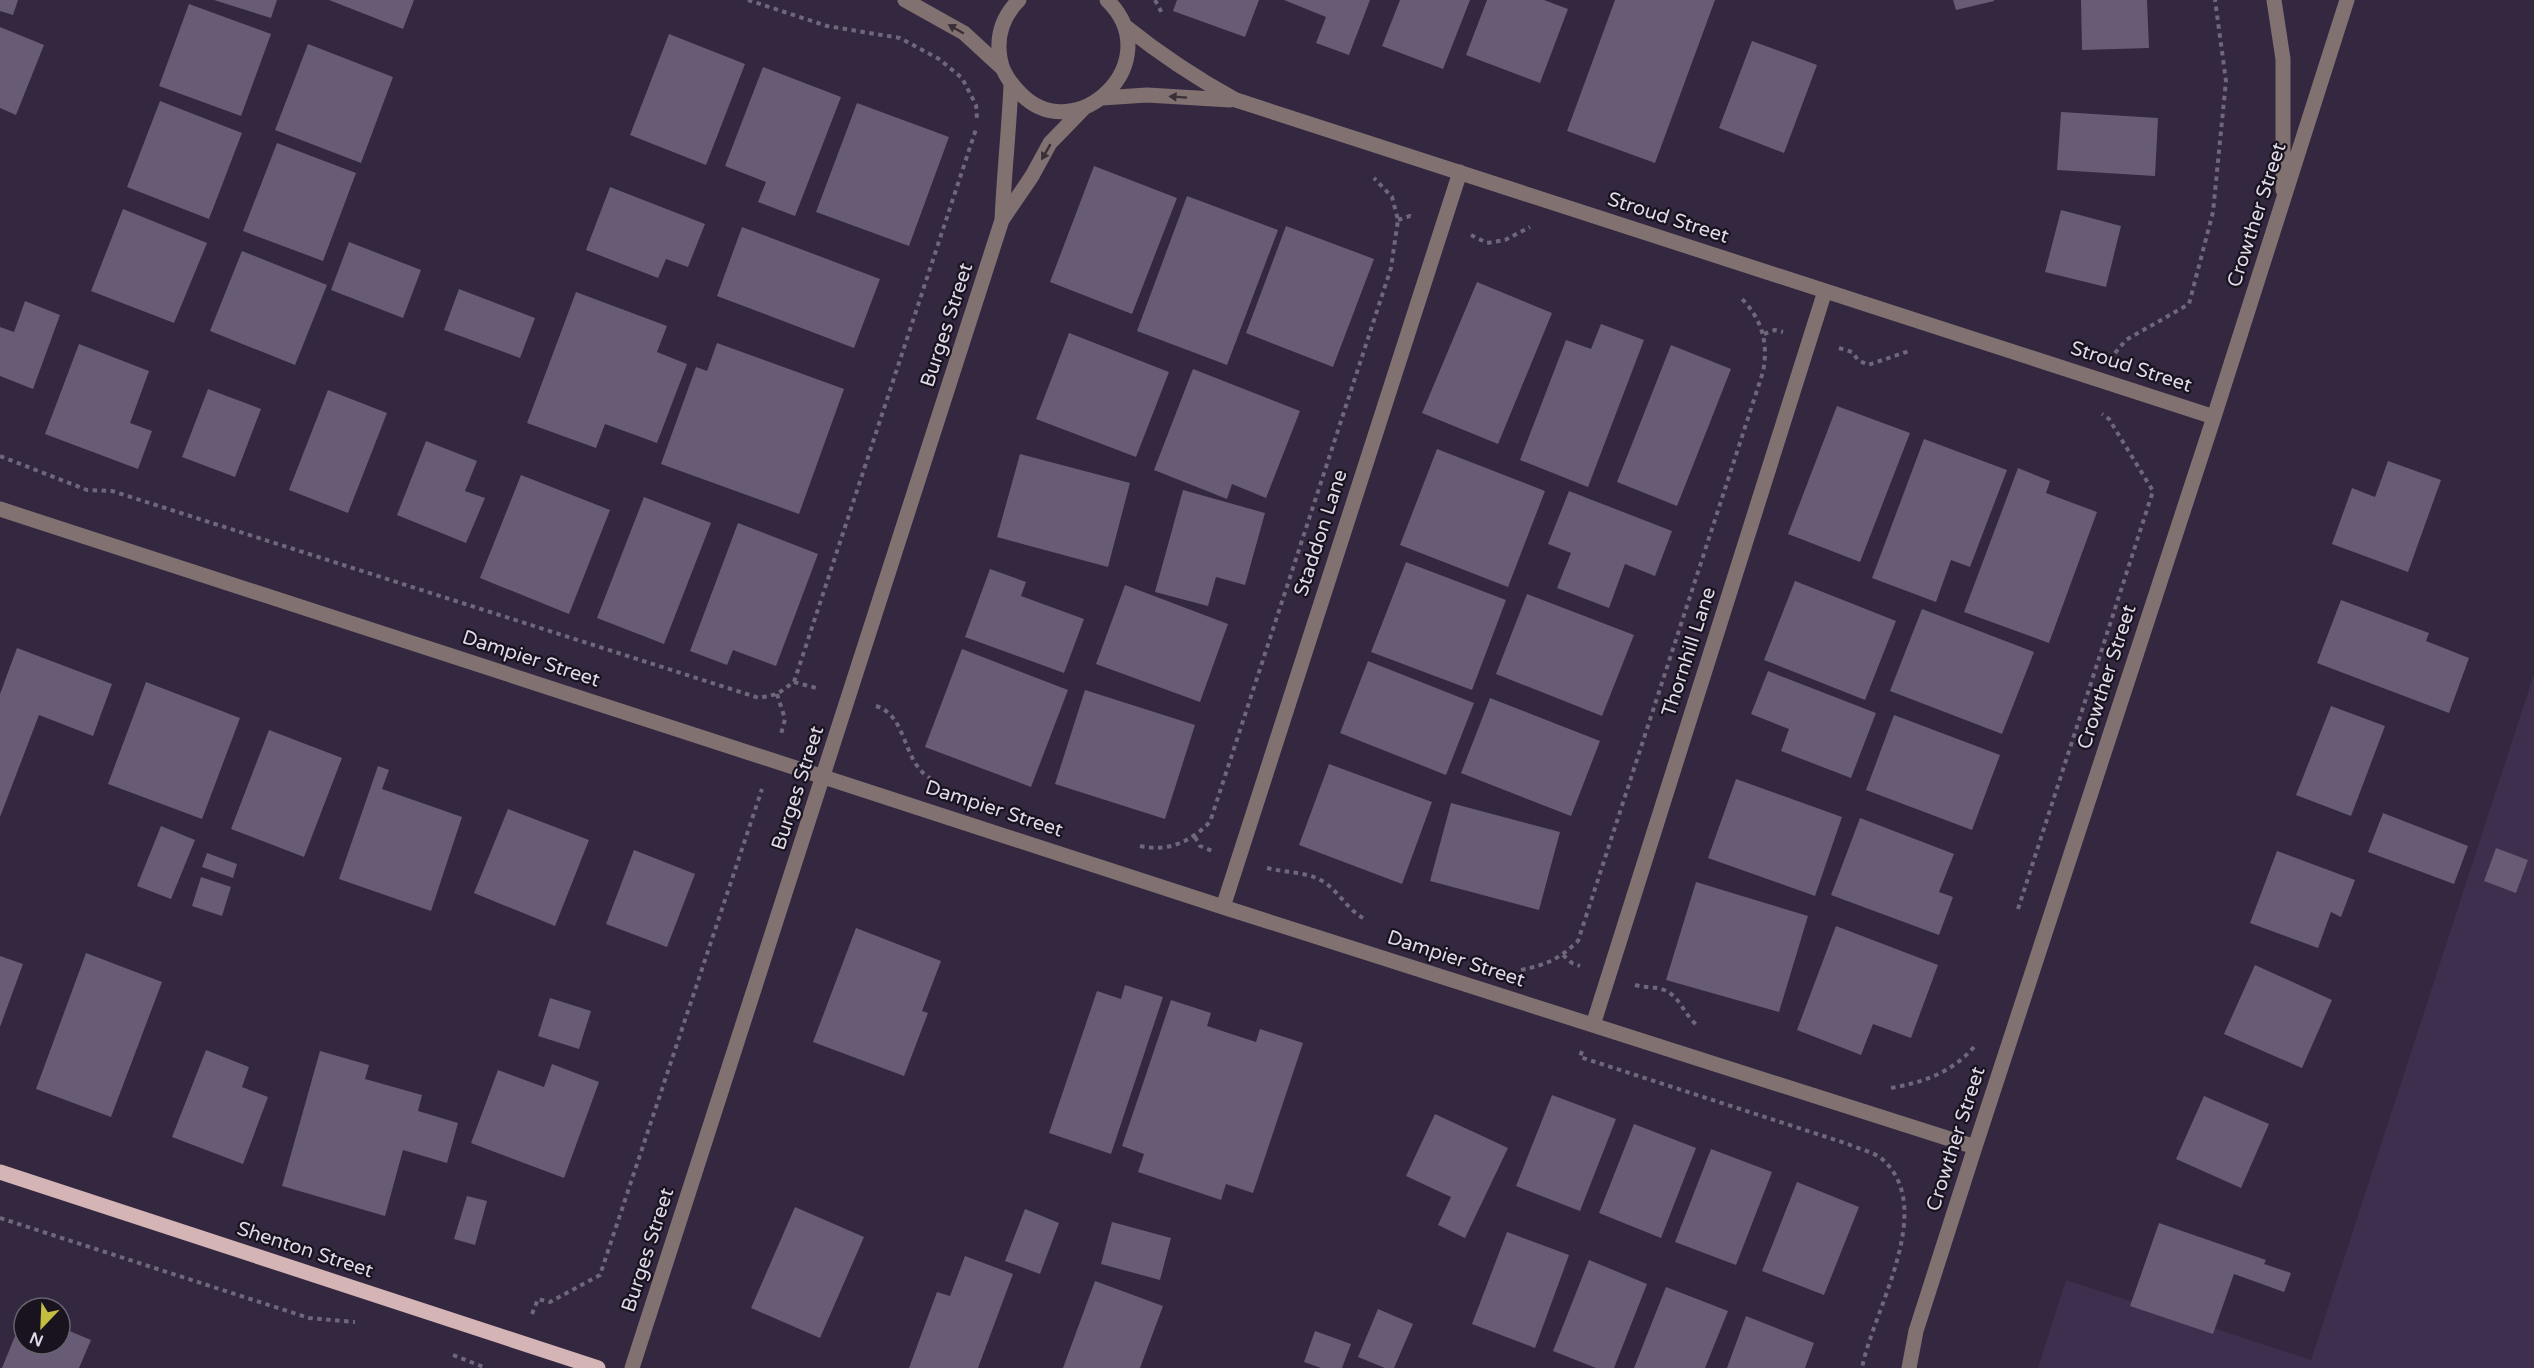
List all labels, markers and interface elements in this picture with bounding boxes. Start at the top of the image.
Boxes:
one-way arrow [948,25,965,35]
one-way arrow [1168,92,1187,102]
street label: Crowther Street [2222,139,2292,290]
one-way arrow [1040,144,1051,160]
street label: Stroud Street [1604,187,1732,249]
street label: Burges Street [916,260,978,390]
street label: Stroud Street [2067,336,2195,398]
street label: Staddon Lane [1289,467,1353,599]
street label: Thornhill Lane [1657,584,1721,720]
street label: Crowther Street [2072,601,2142,752]
street label: Dampier Street [459,625,603,693]
street label: Burges Street [767,723,829,853]
street label: Dampier Street [922,775,1066,843]
street label: Dampier Street [1384,925,1528,993]
street label: Crowther Street [1921,1063,1991,1214]
street label: Burges Street [617,1185,679,1315]
street label: Shenton Street [234,1217,376,1283]
north arrow [12,1296,72,1356]
text: N [27,1327,46,1351]

